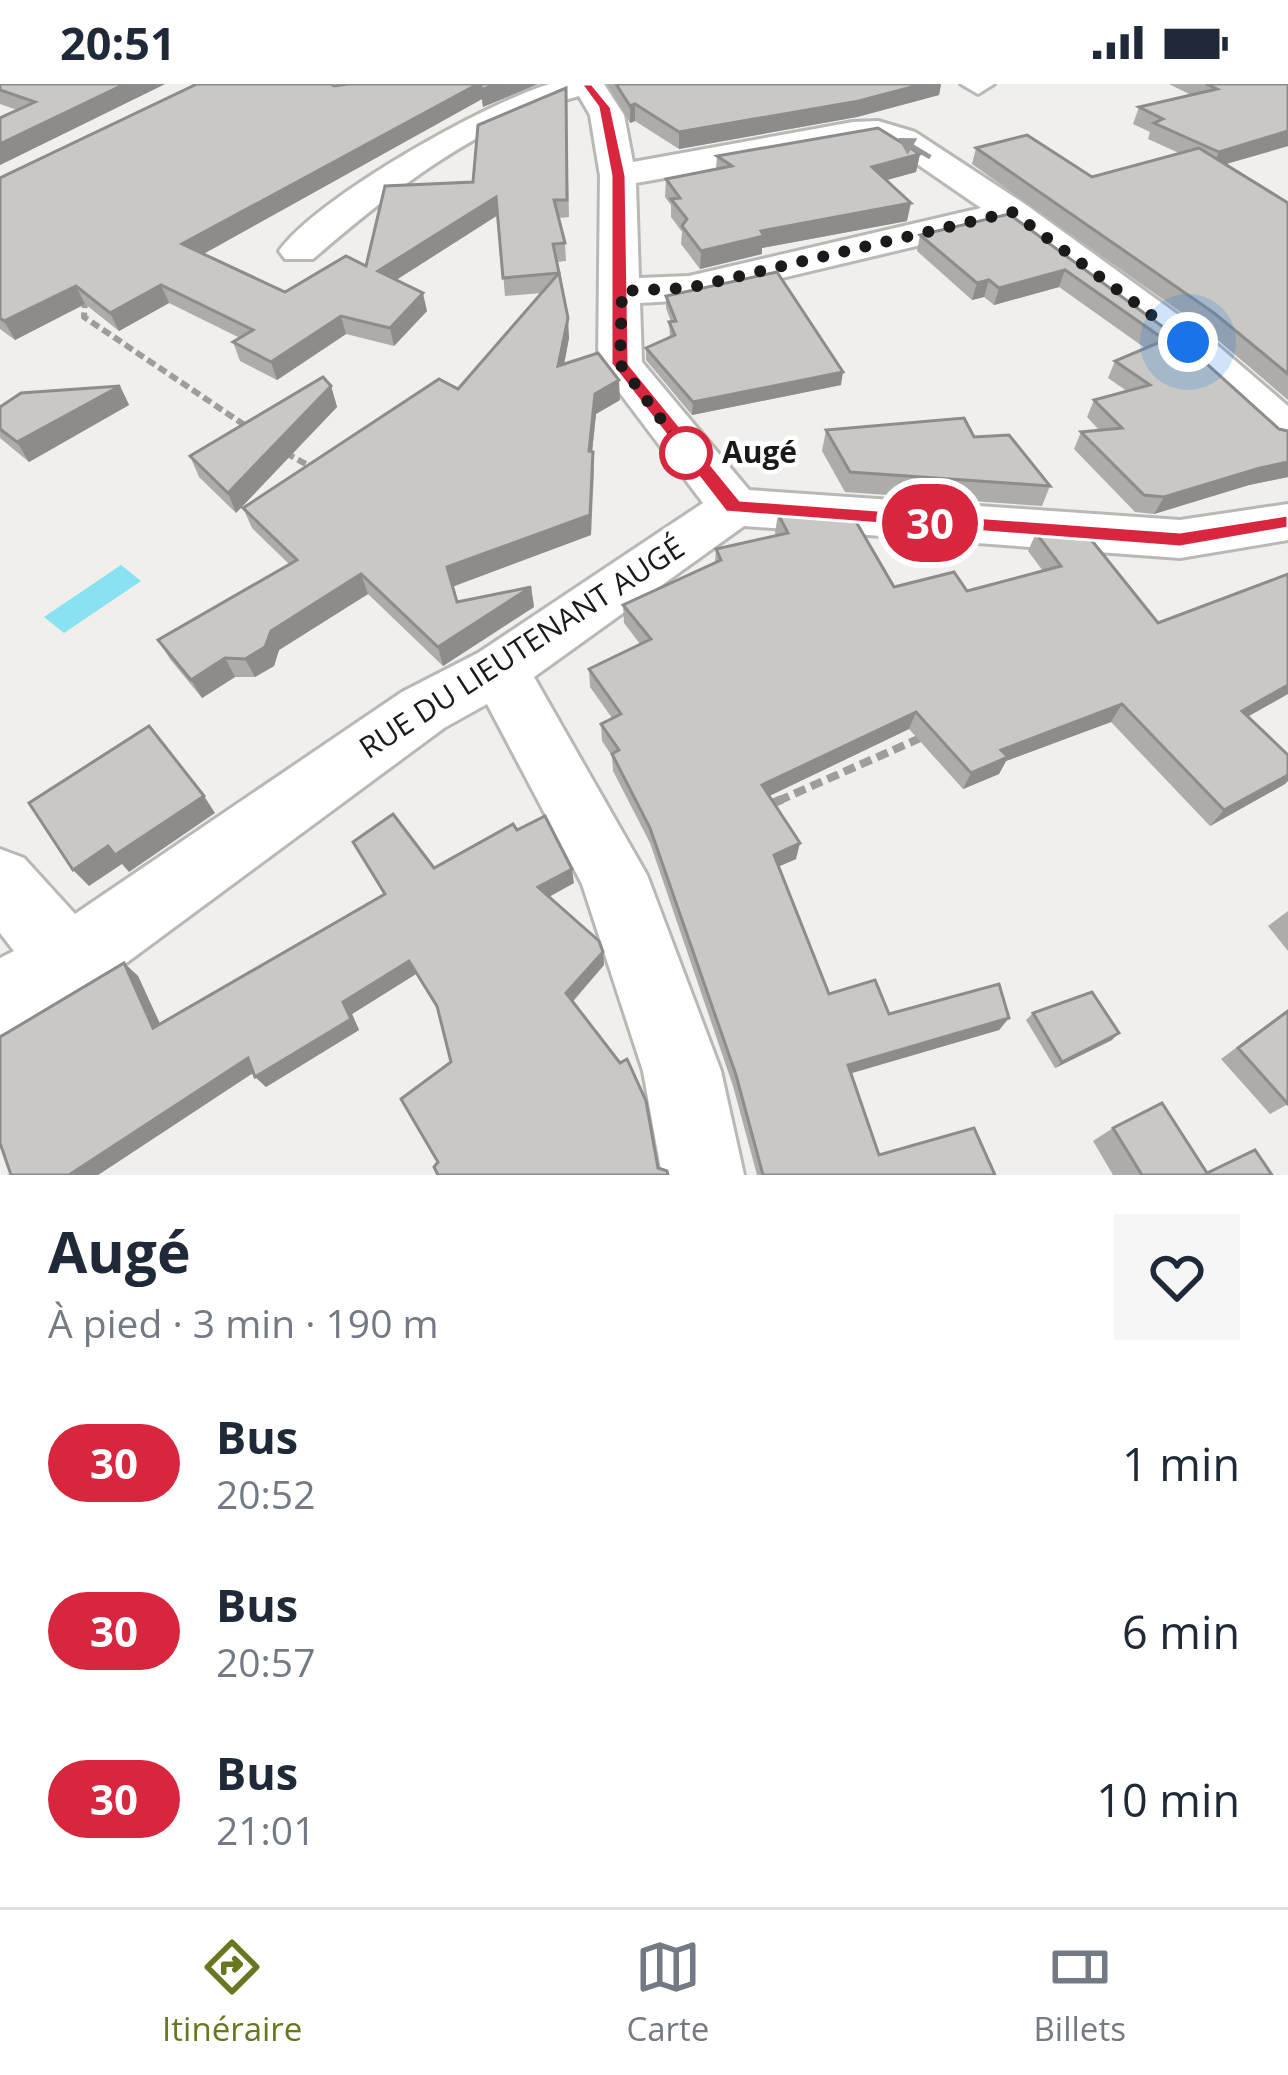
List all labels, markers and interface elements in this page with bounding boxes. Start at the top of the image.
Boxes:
text: 20:51 [60,12,176,73]
one-way arrow [898,138,931,160]
your location [1158,312,1218,372]
marker: Augé [661,428,711,478]
place label: Augé [722,431,797,472]
line badge: 30 [876,484,984,562]
text: 30 [906,494,954,551]
street label: RUE DU LIEUTENANT AUGÉ [351,526,692,767]
text: Augé [48,1212,191,1290]
button: heart [1114,1214,1240,1340]
text: À pied · 3 min · 190 m [48,1296,439,1349]
text: Bus [216,1406,298,1467]
text: 1 min [1122,1433,1240,1494]
text: 30 [90,1434,138,1491]
text: 20:52 [216,1467,315,1520]
text: Bus [216,1574,298,1635]
text: 6 min [1122,1601,1240,1662]
text: 30 [90,1602,138,1659]
text: 20:57 [216,1635,315,1688]
text: Bus [216,1742,298,1803]
text: 10 min [1096,1769,1240,1830]
text: 30 [90,1770,138,1827]
text: 21:01 [216,1803,315,1856]
tab: Itinéraire [162,1934,302,2051]
tab: Carte [626,1934,709,2051]
tab: Billets [1034,1934,1126,2051]

